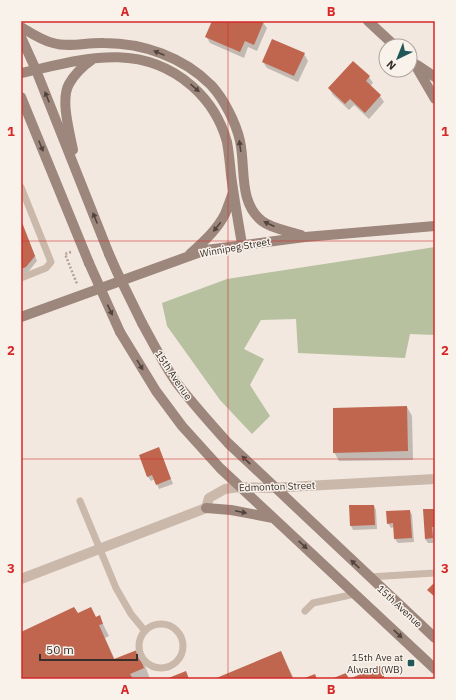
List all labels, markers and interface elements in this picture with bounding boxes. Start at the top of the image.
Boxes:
text: A [121,3,130,20]
text: B [327,3,336,20]
north arrow [378,38,418,78]
one-way arrow [154,50,165,56]
text: N [383,57,399,73]
one-way arrow [189,84,200,93]
one-way arrow [43,90,49,102]
text: 1 [7,123,15,140]
text: 1 [441,123,449,140]
one-way arrow [38,140,44,151]
one-way arrow [237,140,243,152]
one-way arrow [92,212,98,223]
one-way arrow [212,221,221,232]
one-way arrow [263,221,274,227]
street label: Winnipeg Street [199,235,272,260]
one-way arrow [107,304,113,316]
text: 2 [7,342,15,359]
text: 2 [441,342,449,359]
street label: 15th Avenue [152,348,195,403]
one-way arrow [136,359,143,371]
one-way arrow [240,455,251,464]
street label: Edmonton Street [239,479,316,494]
one-way arrow [234,509,247,515]
one-way arrow [298,541,308,550]
one-way arrow [350,559,360,568]
text: 3 [7,560,15,577]
text: 3 [441,560,449,577]
street label: 15th Avenue [374,582,425,631]
one-way arrow [393,630,403,639]
scale bar [40,636,137,662]
text: 50 m [46,642,74,657]
place label: 15th Ave at Alward (WB) [347,651,403,676]
marker: 15th Ave at Alward (WB) [406,658,416,668]
text: A [121,681,130,698]
text: B [327,681,336,698]

